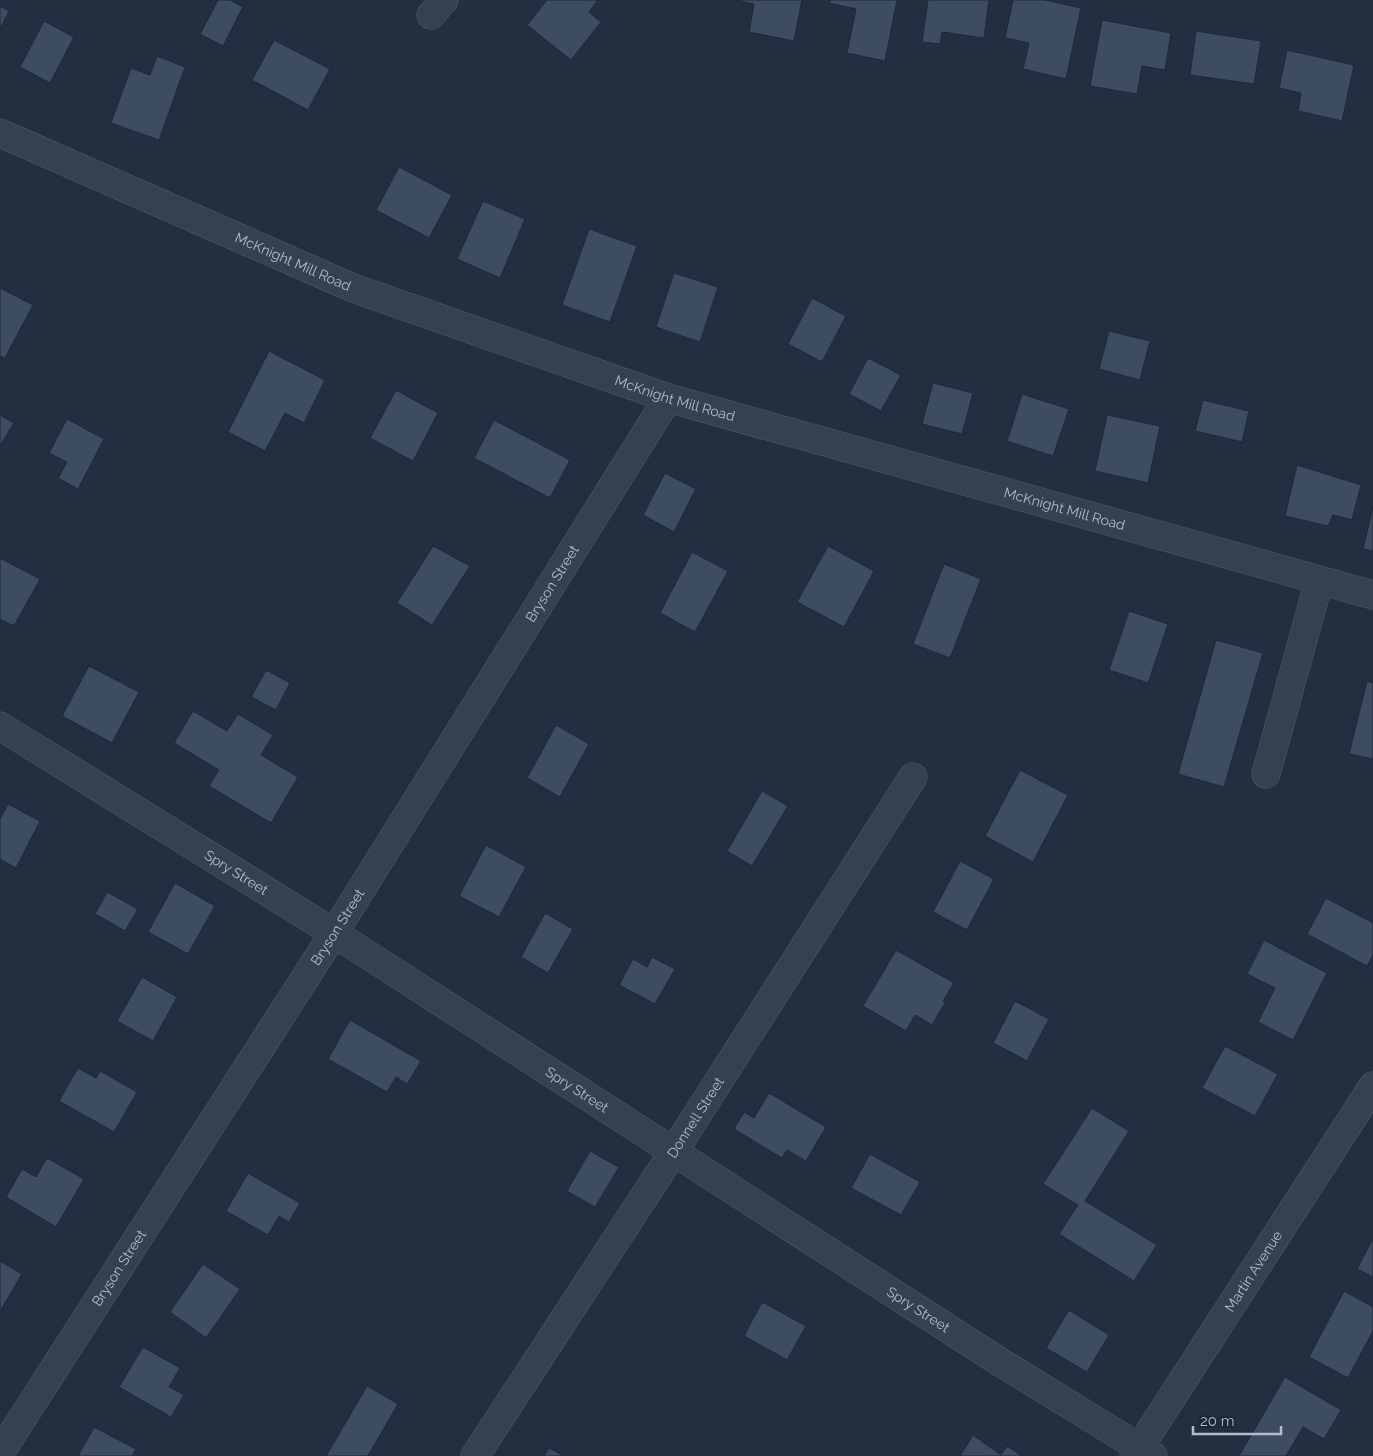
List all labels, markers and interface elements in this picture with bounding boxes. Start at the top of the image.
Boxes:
street label: McKnight Mill Road [233,229,353,294]
street label: McKnight Mill Road [613,372,737,424]
street label: McKnight Mill Road [1002,484,1127,533]
street label: Bryson Street [522,542,582,625]
street label: Spry Street [202,847,271,898]
street label: Bryson Street [307,886,368,968]
street label: Spry Street [543,1063,612,1116]
street label: Donnell Street [664,1074,727,1161]
street label: Bryson Street [89,1227,149,1309]
street label: Martin Avenue [1221,1228,1285,1315]
street label: Spry Street [884,1283,953,1336]
scale bar [1193,1404,1280,1436]
text: 20 m [1200,1412,1235,1430]

